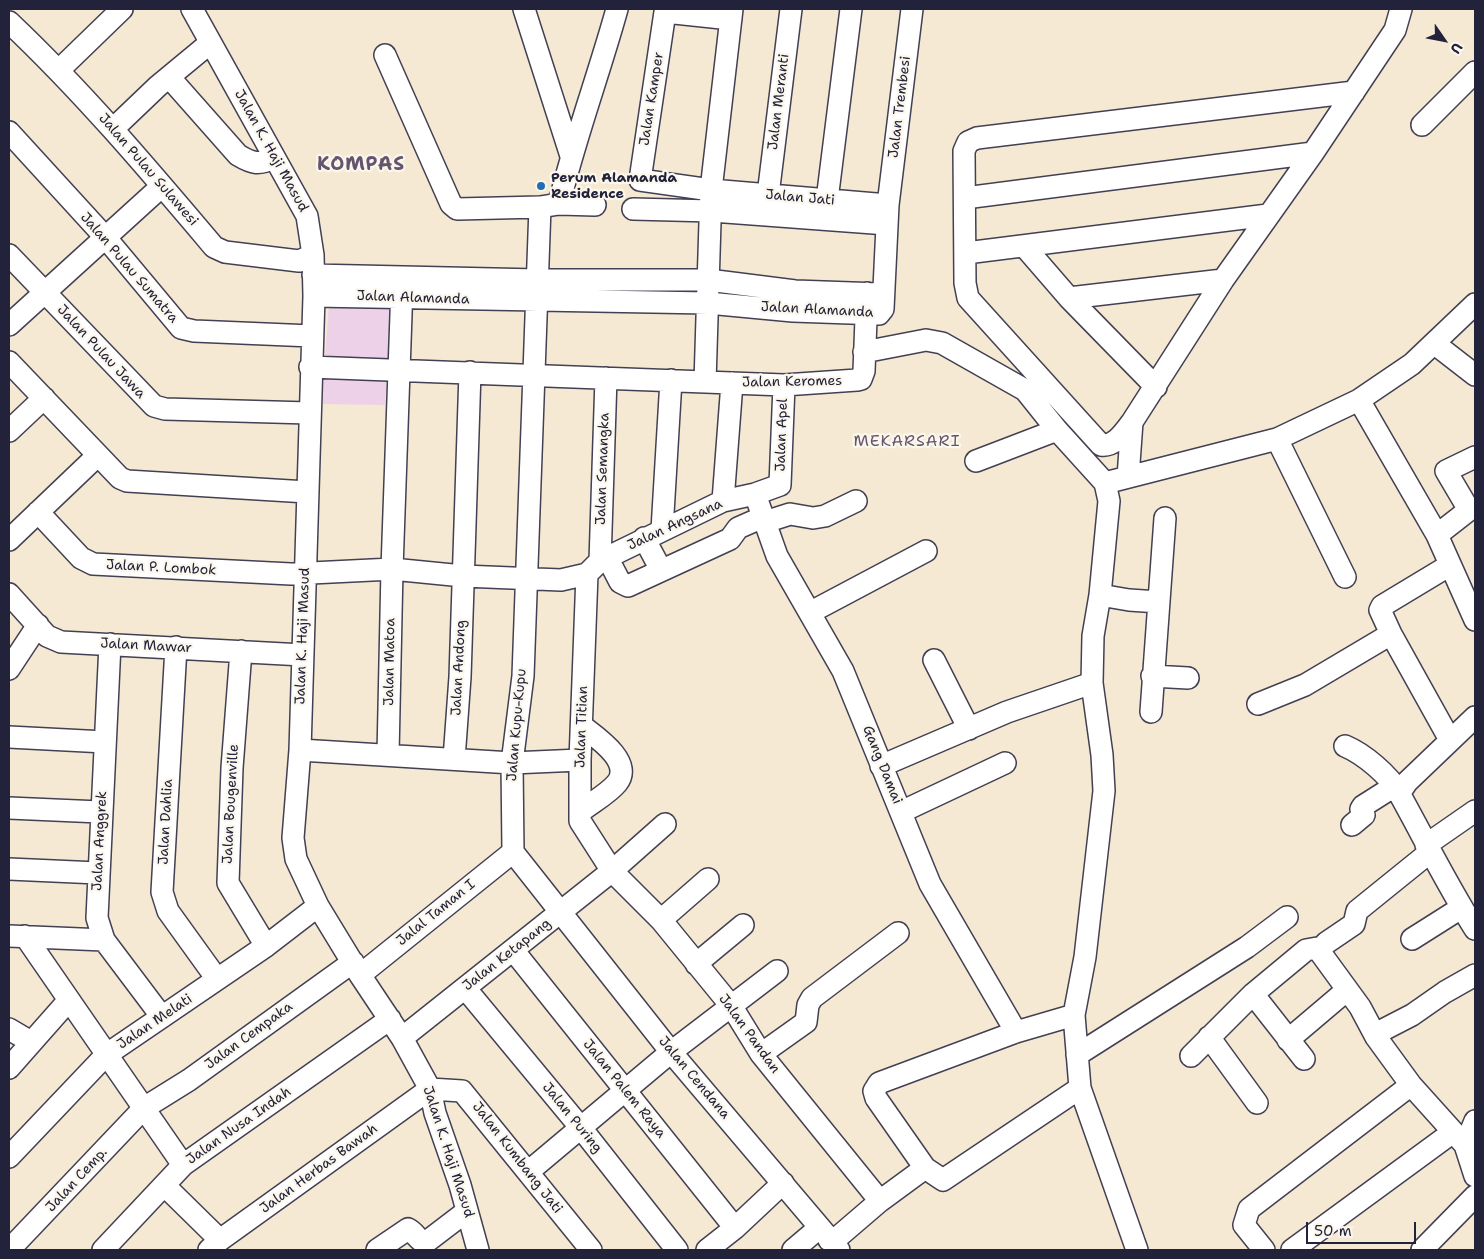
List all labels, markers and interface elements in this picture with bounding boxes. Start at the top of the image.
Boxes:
north arrow [1419,15,1469,65]
text: U [1446,39,1467,57]
street label: Jalan Kamper [636,51,668,147]
street label: Jalan Meranti [765,53,793,151]
street label: Jalan Trembesi [885,55,915,159]
street label: Jalan K. Haji Masud [230,87,312,215]
street label: Jalan Pulau Sulawesi [95,110,201,230]
district label: KOMPAS [316,154,406,176]
place label: Perum Alamanda Residence [551,170,677,202]
marker: Perum Alamanda Residence [535,180,547,192]
street label: Jalan Jati [765,187,835,209]
street label: Jalan Pulau Sumatra [76,209,182,327]
street label: Jalan Alamanda [356,288,470,308]
street label: Jalan Alamanda [760,299,874,321]
street label: Jalan Pulau Jawa [53,302,149,402]
street label: Jalan Keromes [742,373,842,391]
street label: Jalan Apel [772,398,792,472]
street label: Jalan Semangka [593,412,613,526]
district label: MEKARSARI [852,432,962,452]
street label: Jalan Angsana [625,496,725,554]
street label: Jalan P. Lombok [105,557,217,579]
street label: Jalan K. Haji Masud [292,567,314,705]
street label: Jalan Matoa [381,618,399,706]
street label: Jalan Andong [448,620,470,716]
street label: Jalan Mawar [100,635,192,657]
street label: Jalan Kupu-Kupu [504,668,530,782]
street label: Jalan Titian [572,686,592,768]
street label: Gang Damai [859,723,905,807]
street label: Jalan Bougenville [219,744,243,864]
street label: Jalan Dahlia [155,779,177,865]
street label: Jalan Anggrek [89,791,111,891]
street label: Jalal Taman I [393,876,479,950]
street label: Jalan Ketapang [459,915,555,995]
street label: Jalan Melati [114,991,196,1053]
street label: Jalan Pandan [715,991,783,1077]
street label: Jalan Cempaka [202,999,296,1073]
street label: Jalan Cendana [655,1033,733,1123]
street label: Jalan Palem Raya [579,1036,669,1142]
street label: Jalan Puring [538,1079,606,1157]
street label: Jalan Nusa Indah [183,1084,295,1168]
street label: Jalan K. Haji Masud [419,1084,477,1220]
street label: Jalan Kumbang Jati [468,1099,566,1217]
street label: Jalan Herbas Bawah [257,1121,381,1217]
street label: Jalan Cemp. [43,1144,111,1216]
scale bar [1309,1212,1419,1244]
text: 50 m [1314,1221,1352,1241]

